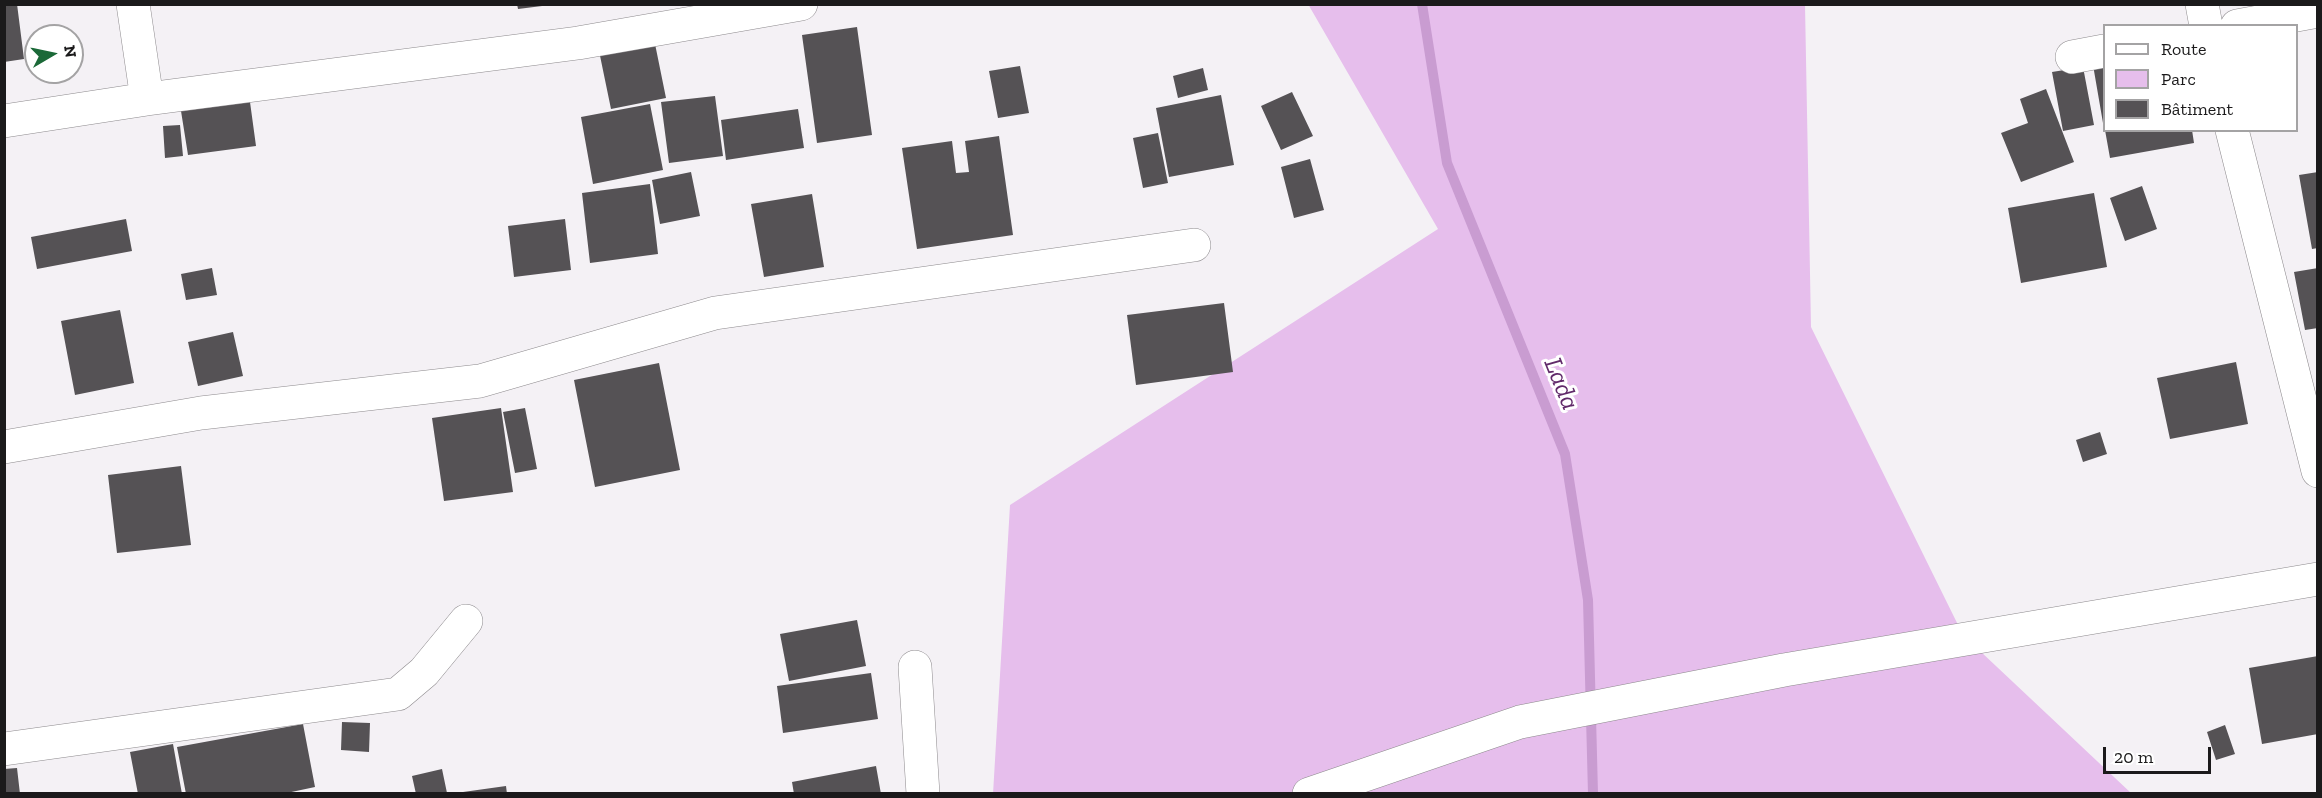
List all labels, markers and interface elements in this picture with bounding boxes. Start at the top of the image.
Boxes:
north arrow [24,24,84,84]
legend [2103,24,2298,132]
text: Route [2161,38,2206,60]
text: N [60,44,81,59]
text: Parc [2161,68,2196,90]
text: Bâtiment [2161,98,2233,120]
water label: Lada [1537,353,1585,415]
scale bar [2106,735,2214,773]
text: 20 m [2114,746,2153,768]

